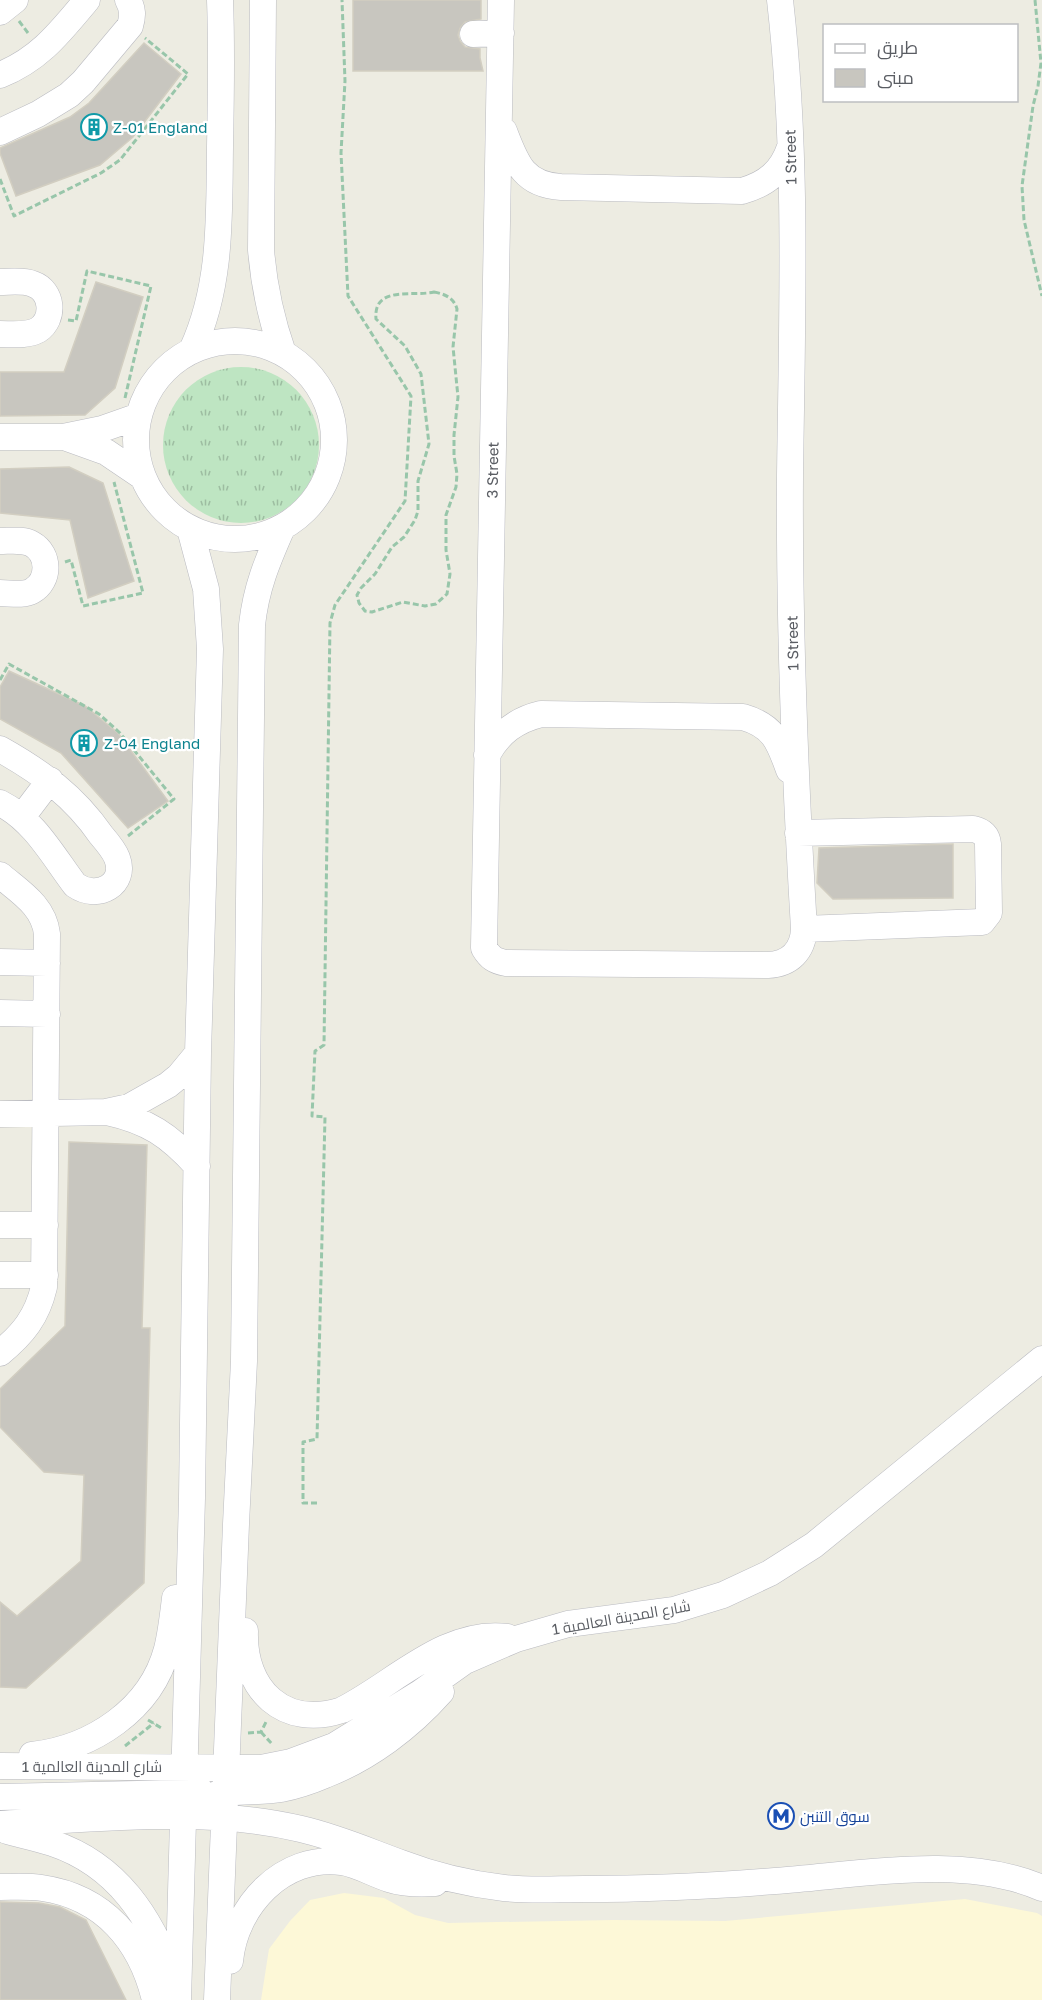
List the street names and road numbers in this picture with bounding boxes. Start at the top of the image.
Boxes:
street label: 1 Street [781,129,799,185]
street label: 3 Street [483,441,501,499]
street label: 1 Street [783,615,801,671]
street label: شارع المدينة العالمية 1 [550,1596,692,1641]
street label: شارع المدينة العالمية 1 [22,1757,162,1778]

